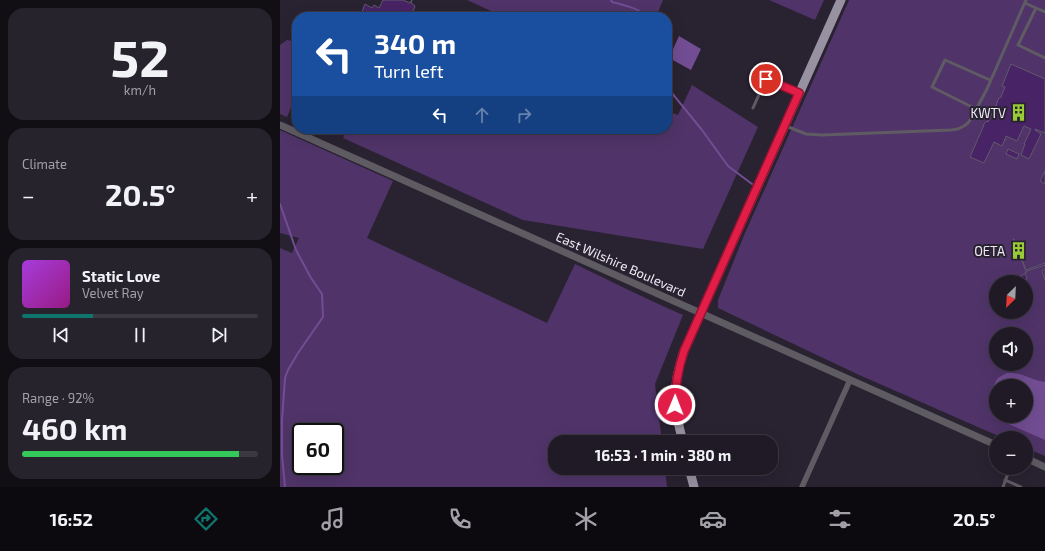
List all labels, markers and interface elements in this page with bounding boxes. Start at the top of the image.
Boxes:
text: 52 [111,25,169,87]
text: 340 m [374,26,456,60]
icon: left [308,28,360,80]
text: Turn left [374,60,444,82]
pin [749,62,783,96]
icon: arrive [755,68,777,90]
text: km/h [124,82,156,98]
building icon: KWTV [1009,103,1029,123]
icon: left [429,104,451,126]
icon: ahead [471,104,493,126]
icon: right [513,104,535,126]
place label: KWTV [971,105,1006,121]
text: Climate [22,156,67,172]
text: 20.5° [105,176,176,212]
text: − [22,182,35,208]
text: + [246,182,258,208]
street label: East Wilshire Boulevard [554,228,688,300]
building icon: OETA [1008,241,1028,261]
place label: OETA [974,243,1005,259]
text: Static Love [82,267,160,285]
north arrow [989,275,1033,319]
map controls [989,275,1033,475]
text: Velvet Ray [82,285,144,301]
icon: previous [50,324,72,346]
icon: pause [129,324,151,346]
icon: next [208,324,230,346]
button: sound [989,327,1033,371]
button: + [989,379,1033,423]
position arrow [654,384,696,426]
text: Range · 92% [22,390,94,406]
text: 460 km [22,410,127,446]
speed limit sign: 60 [292,423,344,475]
button: − [989,431,1033,475]
text: 16:53 · 1 min · 380 m [595,446,731,464]
icon: directions [192,505,220,533]
icon: music [319,505,347,533]
icon: phone [446,505,474,533]
icon: climate [572,505,600,533]
icon: car [699,505,727,533]
icon: filters [826,505,854,533]
text: 16:52 [49,508,93,530]
text: 20.5° [953,508,995,530]

